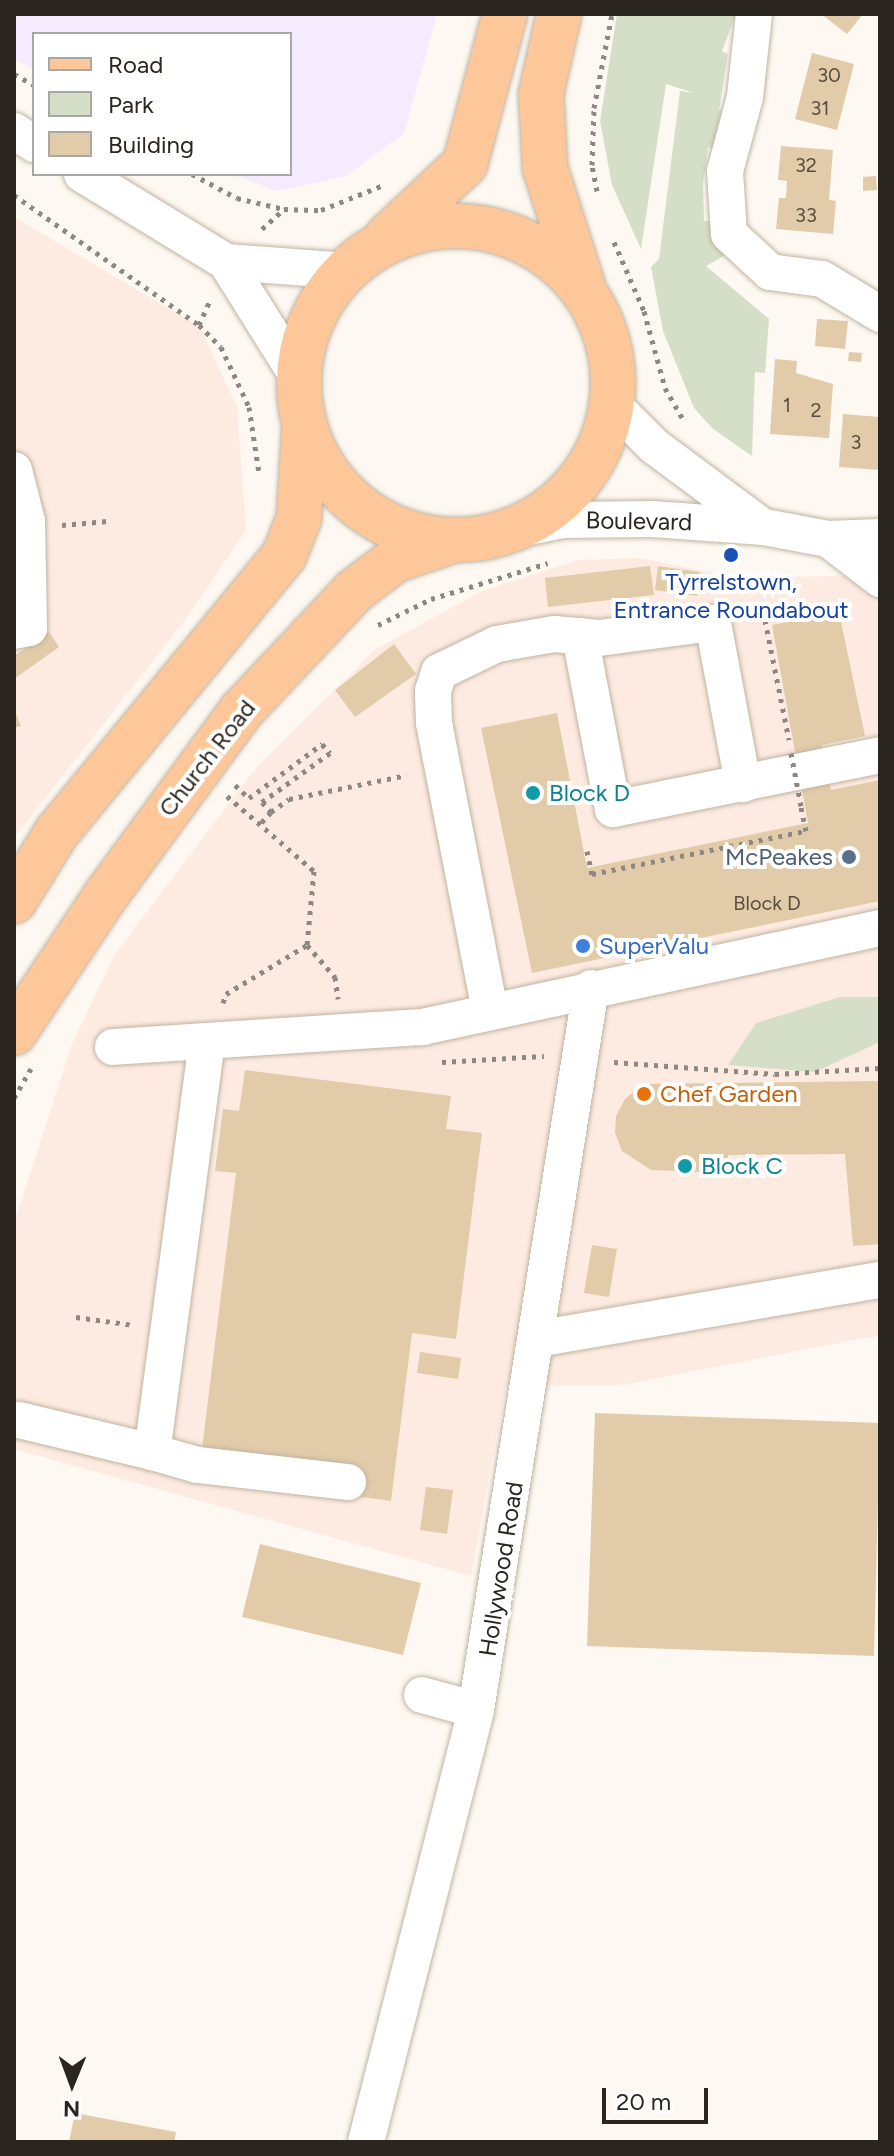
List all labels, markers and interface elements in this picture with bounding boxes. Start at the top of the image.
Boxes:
legend [32,32,292,176]
text: Road [108,50,163,79]
house number: 30 [817,63,841,87]
text: Park [108,90,154,119]
house number: 31 [810,96,830,120]
text: Building [108,130,194,159]
house number: 32 [795,153,817,177]
house number: 33 [795,203,817,227]
house number: 1 [783,393,791,417]
house number: 2 [810,398,822,422]
house number: 3 [851,430,861,454]
street label: Boulevard [585,506,693,536]
marker: Tyrrelstown, Entrance Roundabout [722,546,740,564]
place label: Tyrrelstown, Entrance Roundabout [614,568,848,624]
street label: Church Road [153,694,261,822]
place label: Block D [549,779,630,807]
marker: Block D [524,784,542,802]
place label: McPeakes [725,843,833,871]
marker: McPeakes [840,848,858,866]
house number: Block D [733,891,801,915]
place label: SuperValu [599,932,709,960]
marker: SuperValu [574,937,592,955]
place label: Chef Garden [660,1080,798,1108]
marker: Chef Garden [635,1085,653,1103]
place label: Block C [701,1152,783,1180]
marker: Block C [676,1157,694,1175]
street label: Hollywood Road [473,1479,529,1659]
north arrow [32,2044,112,2124]
scale bar [606,2072,712,2122]
text: 20 m [616,2087,671,2116]
text: N [63,2095,80,2122]

